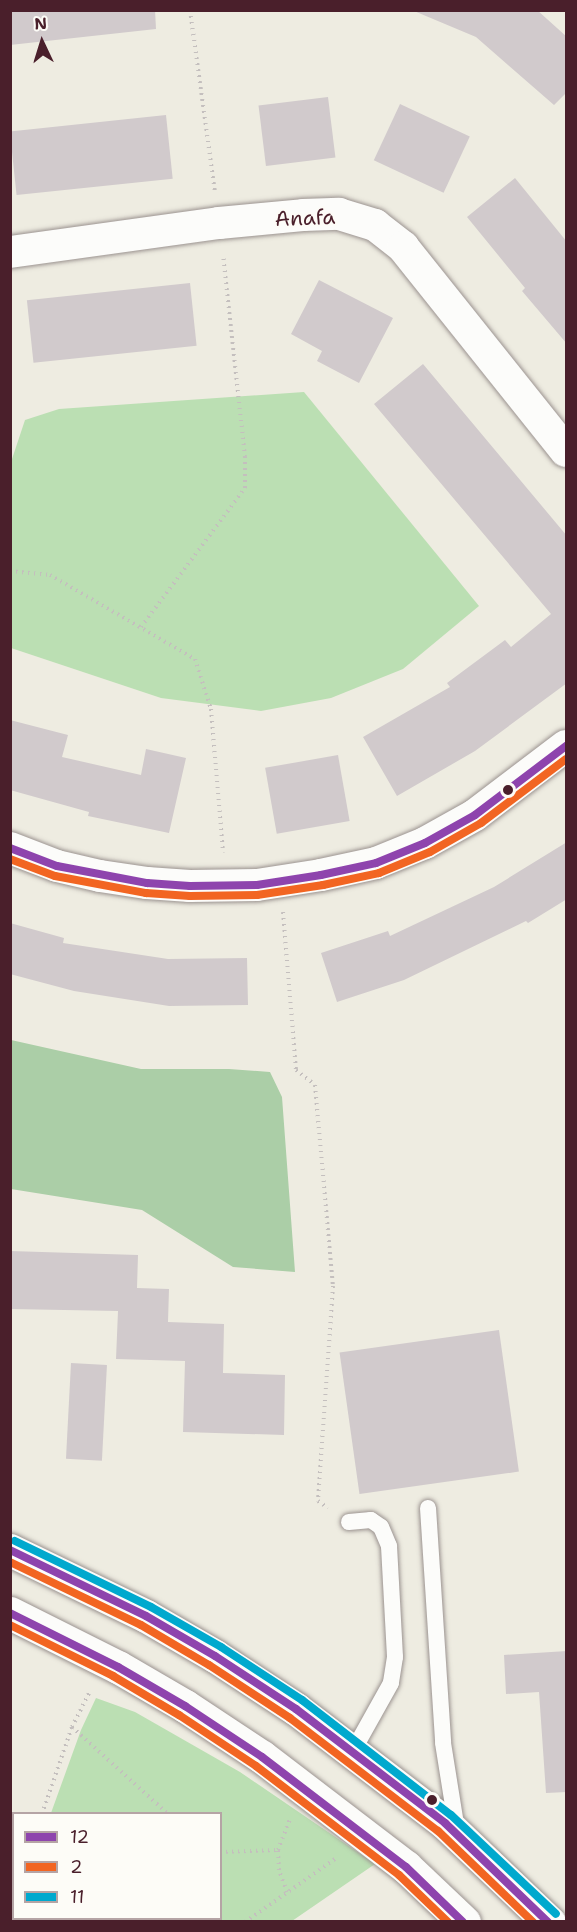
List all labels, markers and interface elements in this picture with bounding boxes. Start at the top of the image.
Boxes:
north arrow [12,12,72,72]
text: N [34,13,48,34]
street label: Anafa [274,204,336,232]
unlabelled marker [502,784,514,796]
unlabelled marker [426,1794,438,1806]
legend [12,1812,222,1920]
text: 12 [70,1825,89,1849]
text: 2 [70,1855,83,1879]
text: 11 [70,1885,84,1909]

